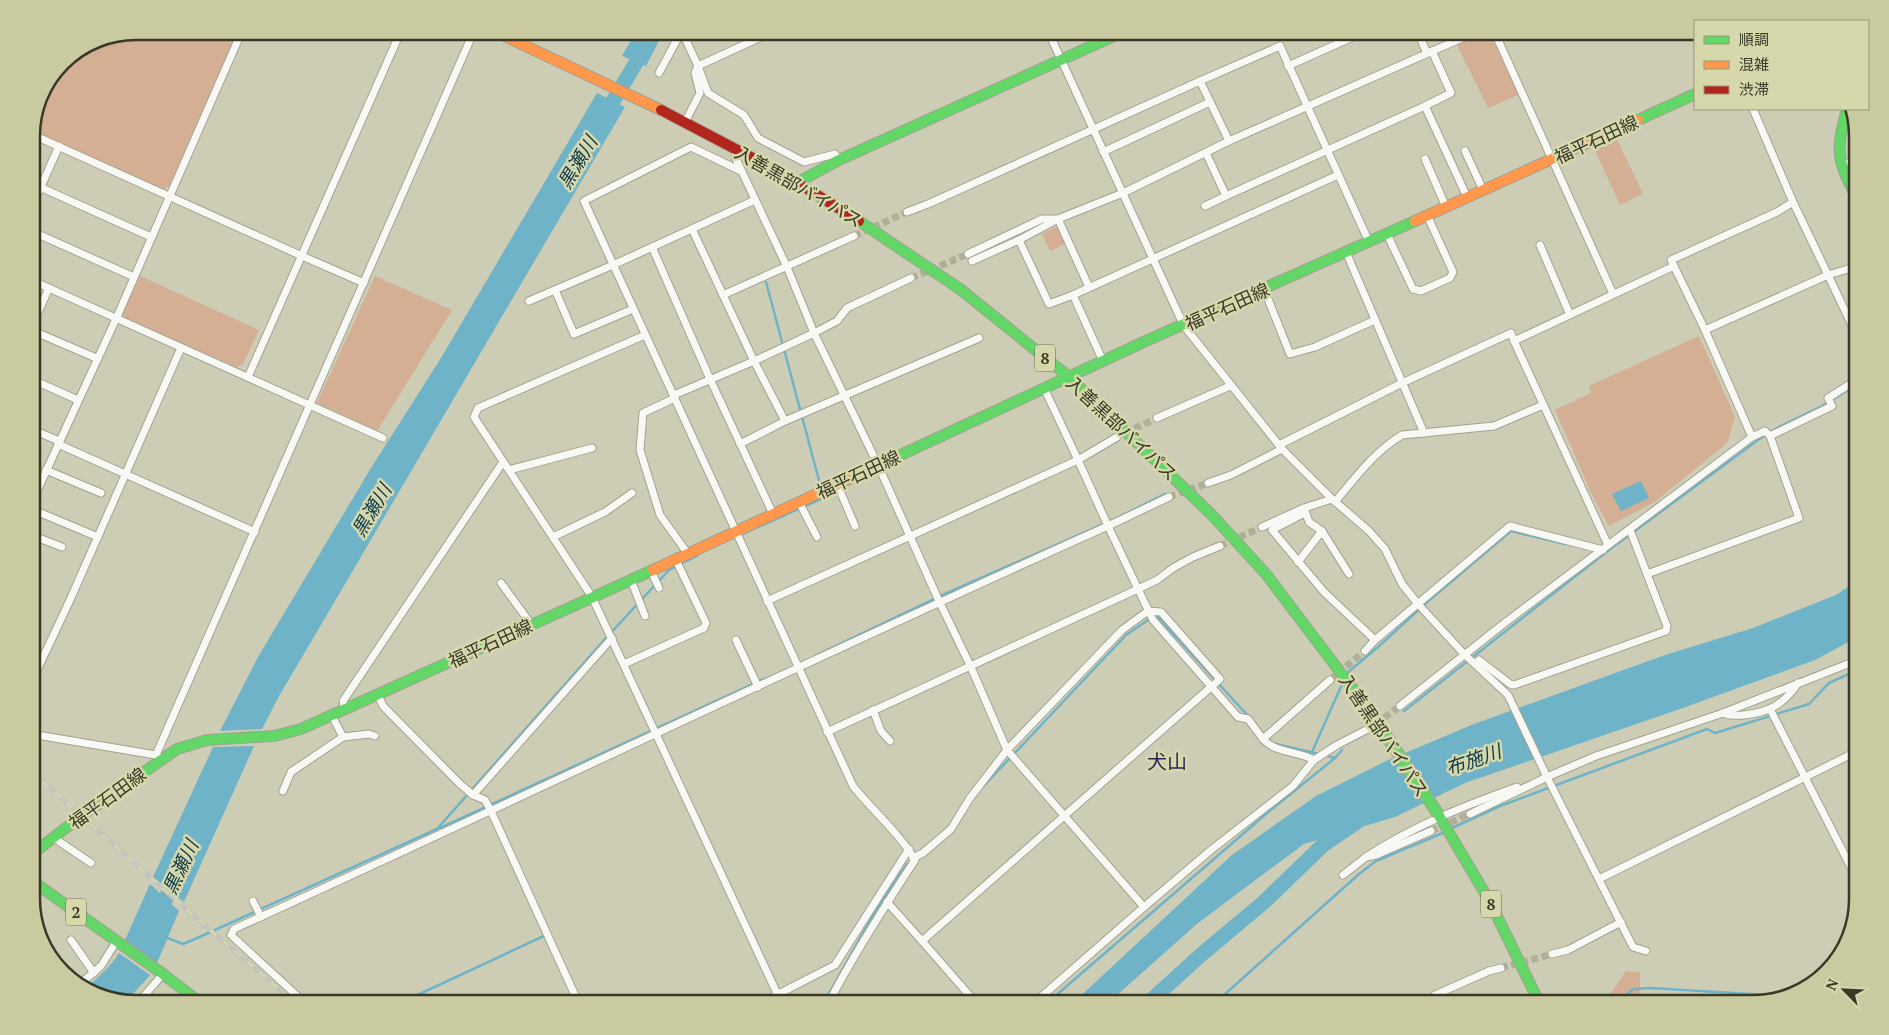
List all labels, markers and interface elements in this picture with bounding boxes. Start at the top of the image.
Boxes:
legend [1694,20,1869,110]
text: 順調 [1739,29,1769,49]
text: 混雑 [1739,54,1769,74]
text: 渋滞 [1739,79,1769,99]
street label: 福平石田線 [1550,109,1642,169]
water label: 黒瀬川 [552,129,603,193]
street label: 入善黒部バイパス [731,140,867,232]
street label: 福平石田線 [1181,277,1273,335]
road number: 8 [1035,344,1055,372]
street label: 入善黒部バイパス [1061,370,1183,486]
street label: 福平石田線 [812,444,904,504]
water label: 黒瀬川 [346,477,397,541]
street label: 福平石田線 [444,613,536,673]
street label: 入善黒部バイパス [1334,669,1434,801]
water label: 布施川 [1442,737,1506,780]
district label: 犬山 [1147,748,1187,775]
street label: 福平石田線 [64,762,150,834]
water label: 黒瀬川 [157,834,204,898]
road number: 8 [1481,891,1501,918]
road number: 2 [66,899,86,926]
north arrow [1819,965,1869,1015]
text: N [1821,975,1843,993]

